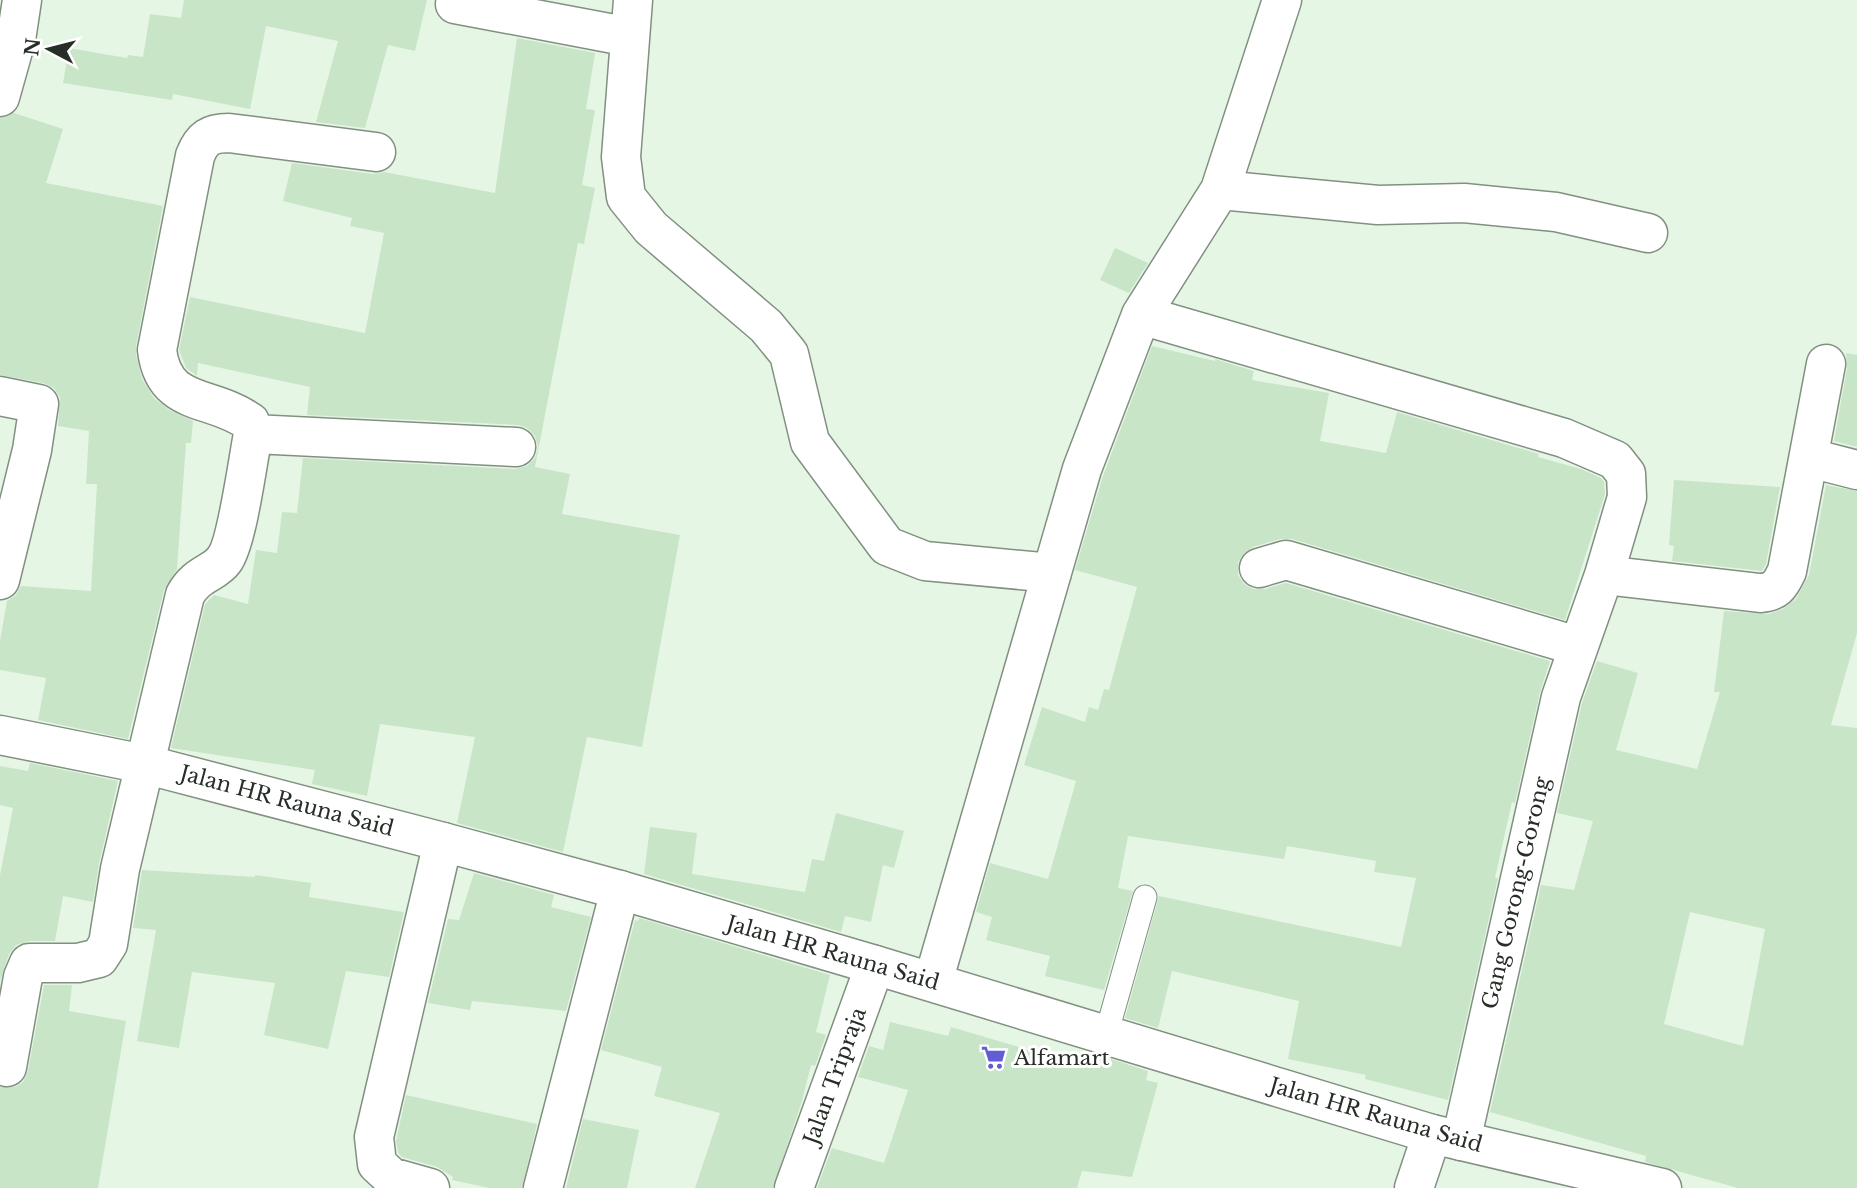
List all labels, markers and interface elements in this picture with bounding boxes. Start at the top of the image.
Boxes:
north arrow [14,14,84,84]
text: N [20,37,45,57]
street label: Jalan HR Rauna Said [174,759,397,842]
street label: Gang Gorong-Gorong [1477,774,1555,1012]
street label: Jalan HR Rauna Said [721,909,942,996]
street label: Jalan Tripraja [797,1004,872,1151]
supermarket icon: Alfamart [980,1044,1008,1072]
place label: Alfamart [1013,1045,1110,1071]
street label: Jalan HR Rauna Said [1264,1071,1485,1158]

